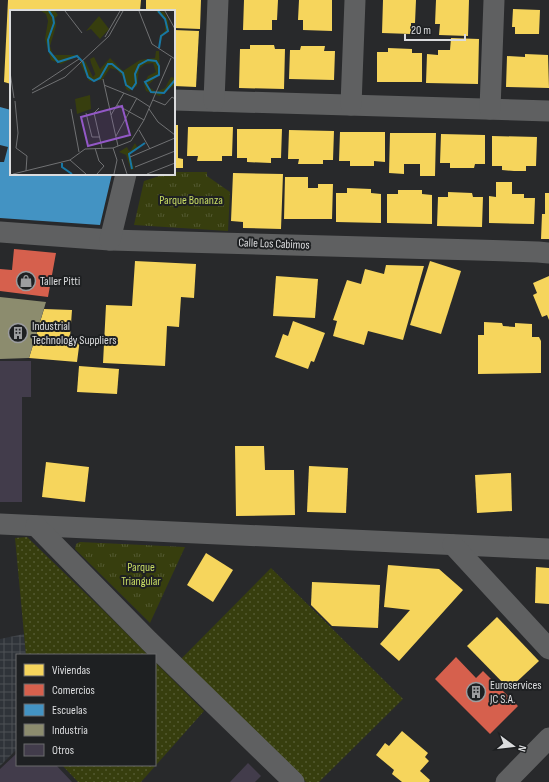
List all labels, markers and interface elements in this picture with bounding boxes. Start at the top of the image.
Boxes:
inset map [10,10,175,175]
scale bar [405,16,465,42]
text: 20 m [411,23,431,38]
park label: Parque Bonanza [159,193,223,208]
street label: Calle Los Cabimos [238,235,310,253]
shop icon: Taller Pitti [15,270,37,292]
place label: Taller Pitti [40,274,80,289]
place label: Industrial Technology Suppliers [32,319,116,348]
building icon: Industrial Technology Suppliers [7,322,29,344]
park label: Parque Triangular [121,560,161,589]
legend [16,654,156,766]
text: Viviendas [52,663,90,678]
place label: Euroservices JC S.A. [489,678,542,707]
building icon: Euroservices JC S.A. [465,681,487,703]
text: Comercios [52,683,95,698]
text: Escuelas [52,703,87,718]
text: Industria [52,723,88,738]
north arrow [493,726,533,766]
text: Otros [52,743,74,758]
text: N [515,744,529,753]

